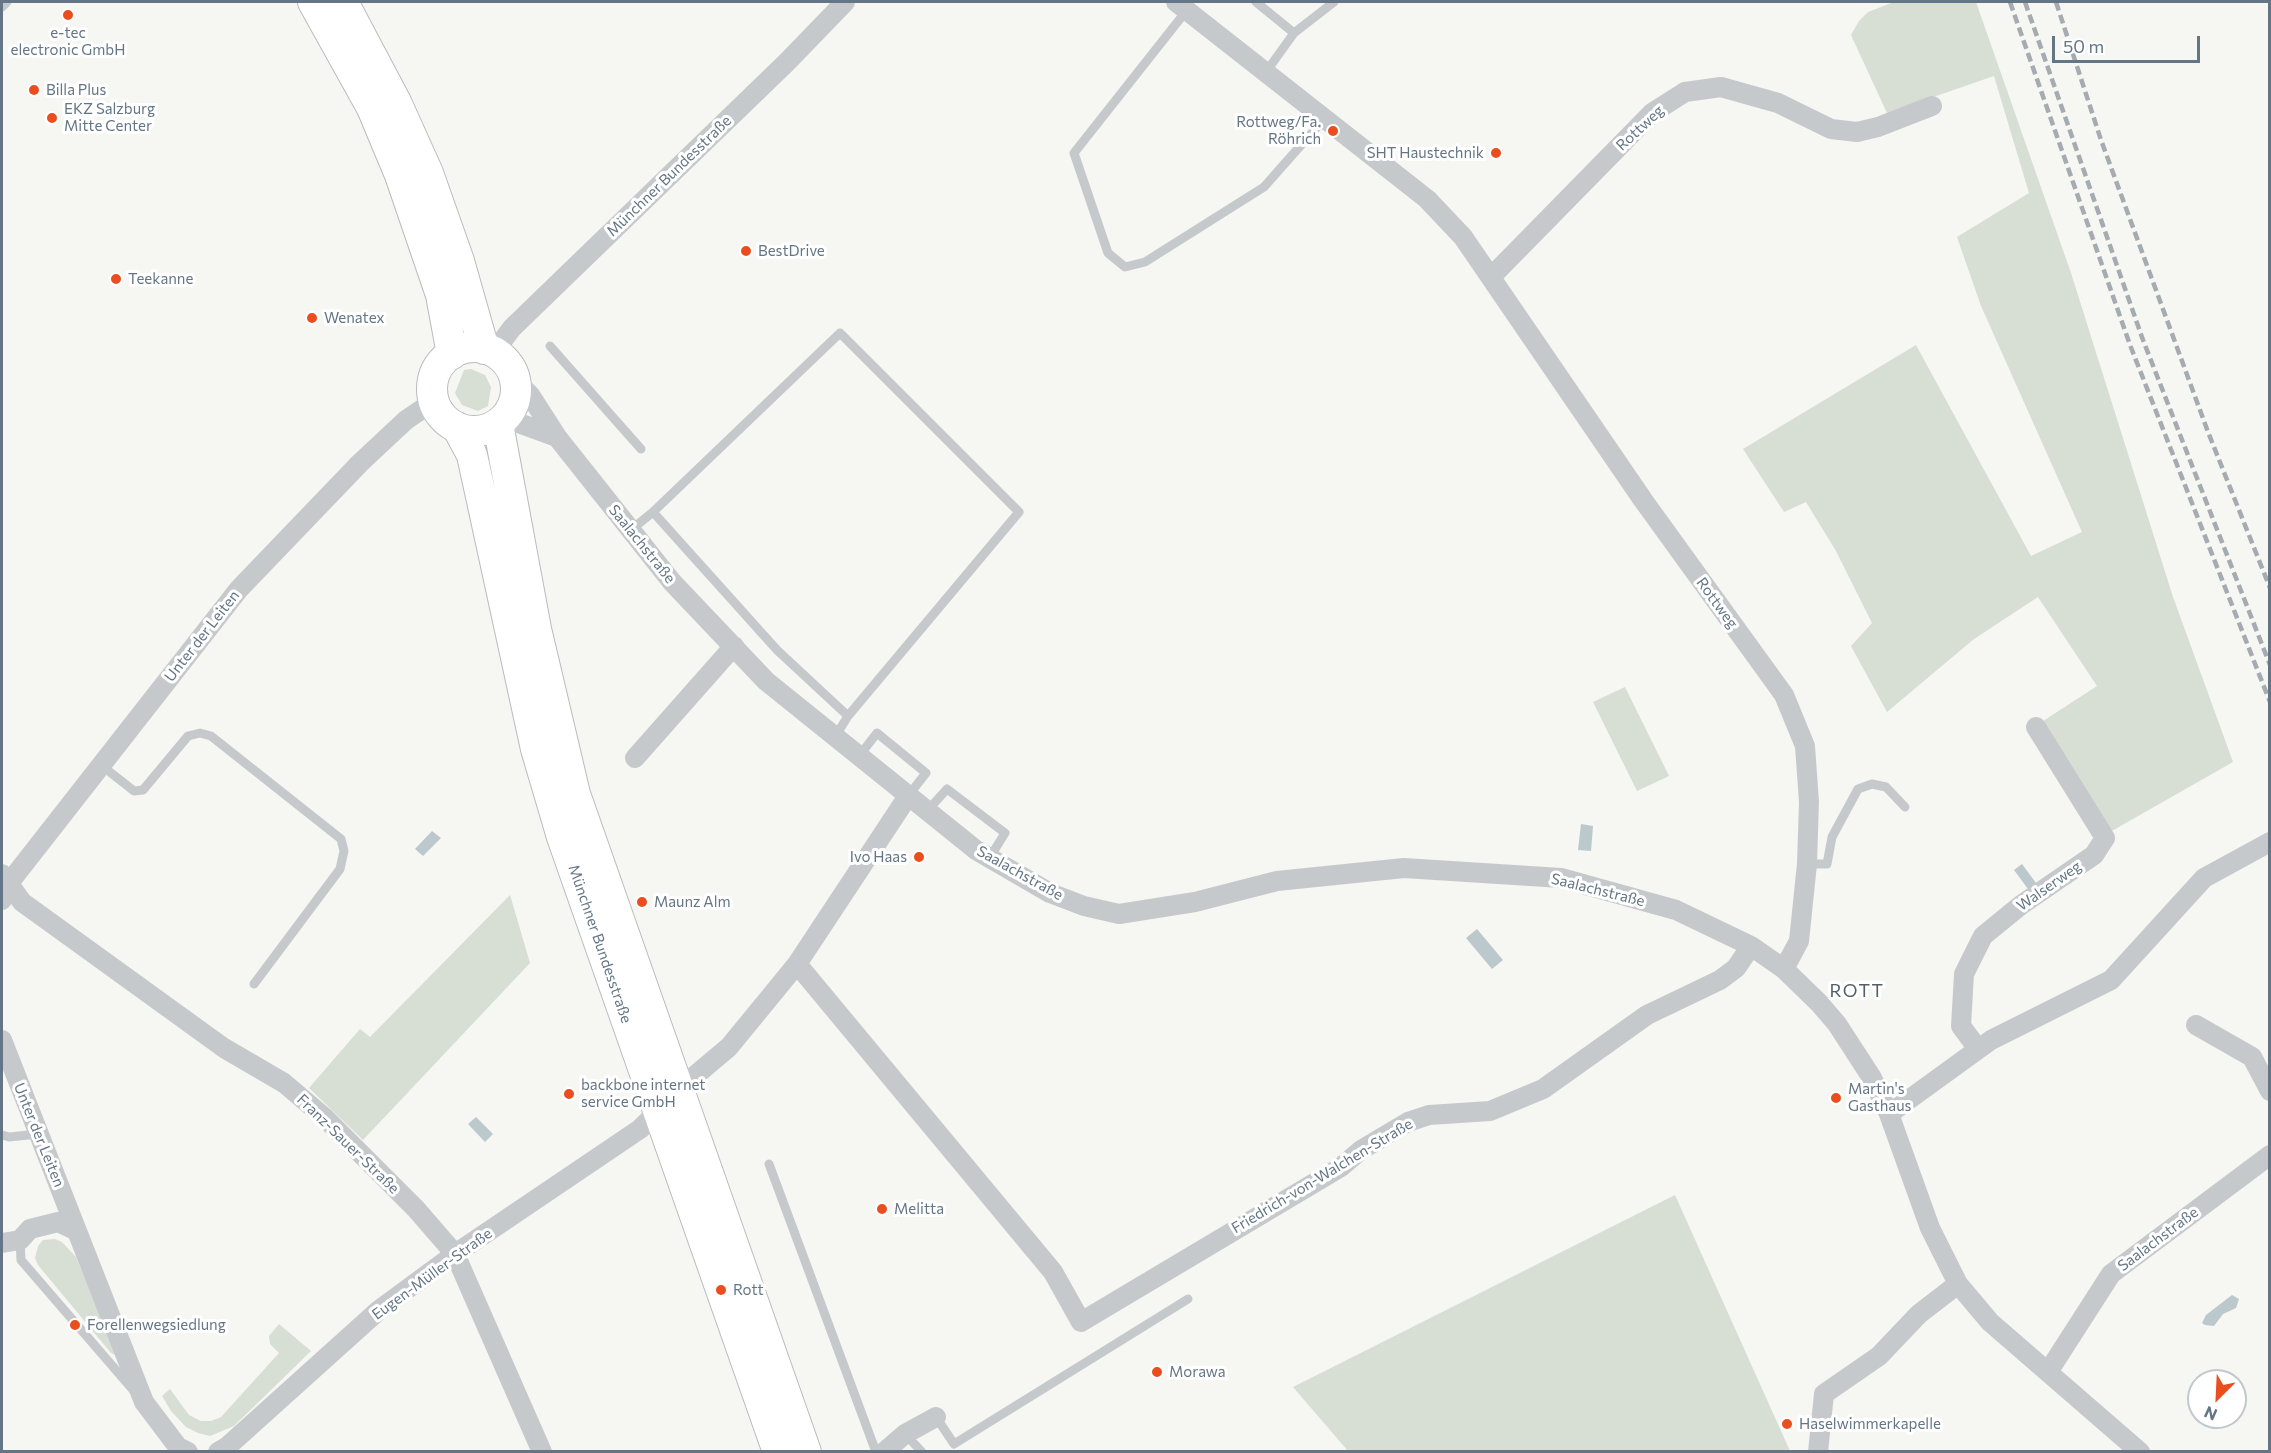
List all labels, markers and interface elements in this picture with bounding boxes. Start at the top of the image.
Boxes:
marker: e-tec electronic GmbH [61,8,75,22]
place label: e-tec electronic GmbH [11,24,125,59]
scale bar [2055,24,2204,62]
text: 50 m [2063,35,2104,57]
place label: Billa Plus [46,81,106,99]
marker: Billa Plus [27,83,41,97]
place label: EKZ Salzburg Mitte Center [64,100,155,135]
street label: Rottweg [1612,101,1668,155]
marker: EKZ Salzburg Mitte Center [45,111,59,125]
street label: Münchner Bundesstraße [603,112,735,240]
place label: Rottweg/Fa. Röhrich [1236,113,1321,148]
marker: Rottweg/Fa. Röhrich [1326,124,1340,138]
place label: SHT Haustechnik [1367,144,1484,162]
marker: SHT Haustechnik [1489,146,1503,160]
place label: BestDrive [758,242,825,260]
marker: BestDrive [739,244,753,258]
place label: Teekanne [128,270,193,288]
marker: Teekanne [109,272,123,286]
place label: Wenatex [324,309,385,327]
marker: Wenatex [305,311,319,325]
street label: Saalachstraße [605,501,679,587]
street label: Rottweg [1693,574,1741,632]
street label: Unter der Leiten [161,587,243,685]
street label: Saalachstraße [974,842,1066,904]
place label: Ivo Haas [850,848,907,866]
marker: Ivo Haas [912,850,926,864]
street label: Walserweg [2013,857,2085,915]
street label: Münchner Bundesstraße [564,862,636,1026]
street label: Saalachstraße [1549,870,1647,910]
place label: Maunz Alm [654,893,731,911]
marker: Maunz Alm [635,895,649,909]
district label: ROTT [1830,980,1884,1002]
place label: backbone internet service GmbH [581,1076,705,1111]
street label: Unter der Leiten [10,1080,68,1190]
place label: Martin's Gasthaus [1848,1080,1911,1115]
marker: backbone internet service GmbH [562,1087,576,1101]
street label: Franz-Sauer-Straße [293,1091,403,1197]
marker: Martin's Gasthaus [1829,1091,1843,1105]
street label: Friedrich-von-Walchen-Straße [1228,1115,1416,1237]
place label: Melitta [894,1200,944,1218]
marker: Melitta [875,1202,889,1216]
street label: Saalachstraße [2114,1203,2202,1275]
street label: Eugen-Müller-Straße [368,1224,496,1324]
place label: Rott [733,1281,764,1299]
marker: Rott [714,1283,728,1297]
place label: Forellenwegsiedlung [87,1316,226,1334]
marker: Forellenwegsiedlung [68,1318,82,1332]
place label: Morawa [1169,1363,1226,1381]
marker: Morawa [1150,1365,1164,1379]
north arrow [2187,1369,2247,1429]
text: N [2201,1403,2220,1425]
place label: Haselwimmerkapelle [1799,1415,1941,1433]
marker: Haselwimmerkapelle [1780,1417,1794,1431]

